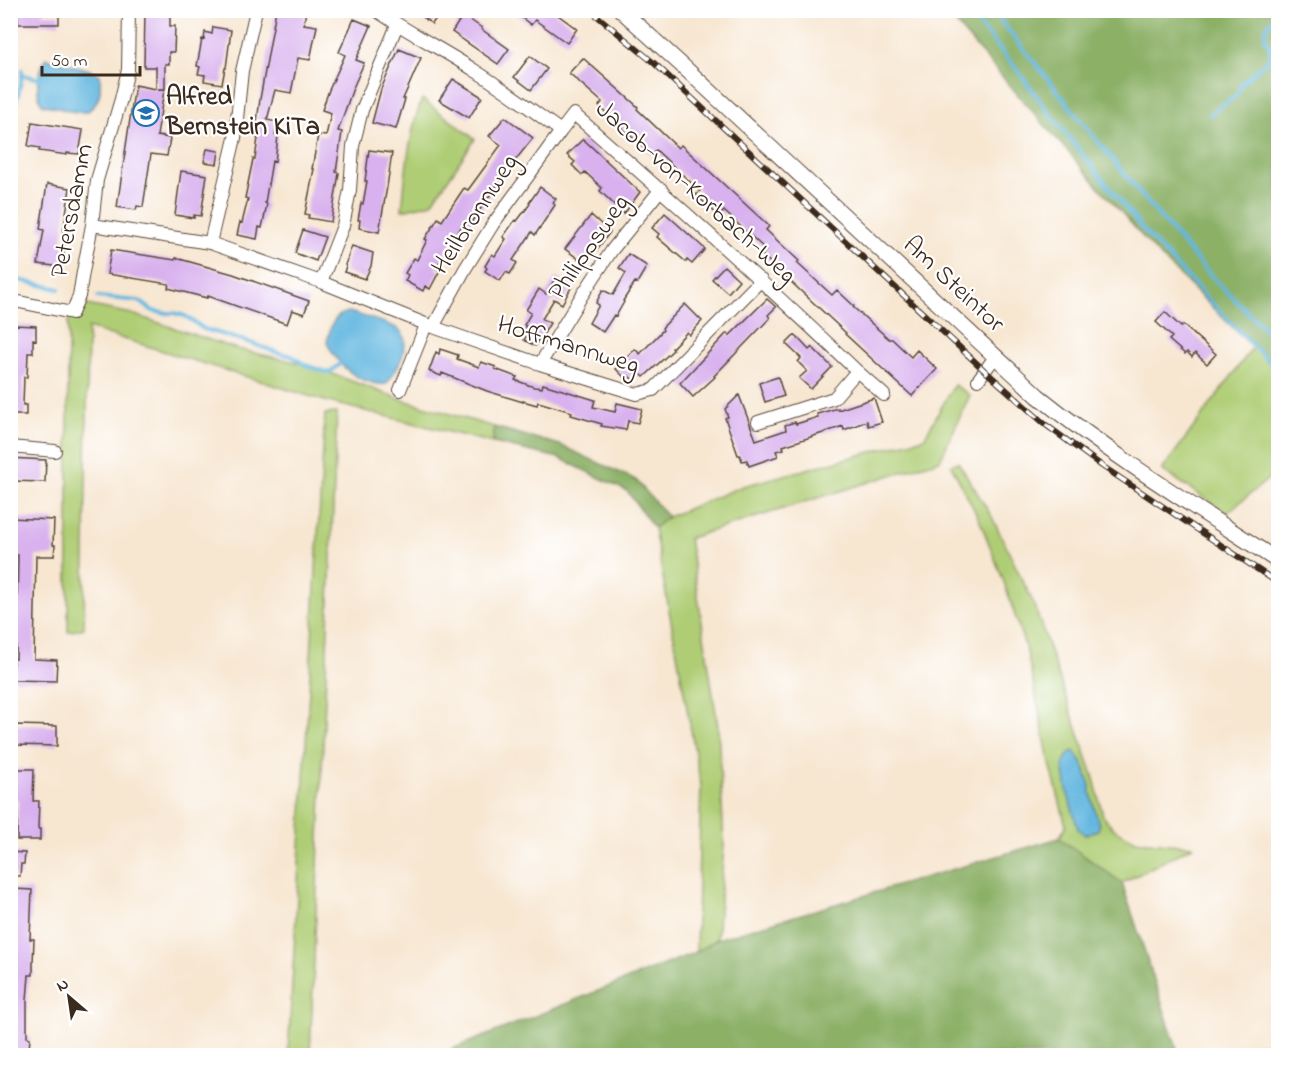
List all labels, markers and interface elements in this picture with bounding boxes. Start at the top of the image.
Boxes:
scale bar [42,39,140,77]
text: 50 m [51,49,88,75]
place label: Alfred Bernstein KiTa [165,79,320,147]
street label: Jacob-von-Korbach-Weg [586,92,804,294]
school or university icon: Alfred Bernstein KiTa [131,98,161,128]
street label: Petersdamm [41,141,105,281]
street label: Heilbronnweg [423,147,529,283]
street label: Philippsweg [540,187,640,309]
street label: Am Steintor [893,228,1013,343]
street label: Hoffmannweg [492,306,644,386]
north arrow [39,967,99,1027]
text: N [52,972,73,999]

